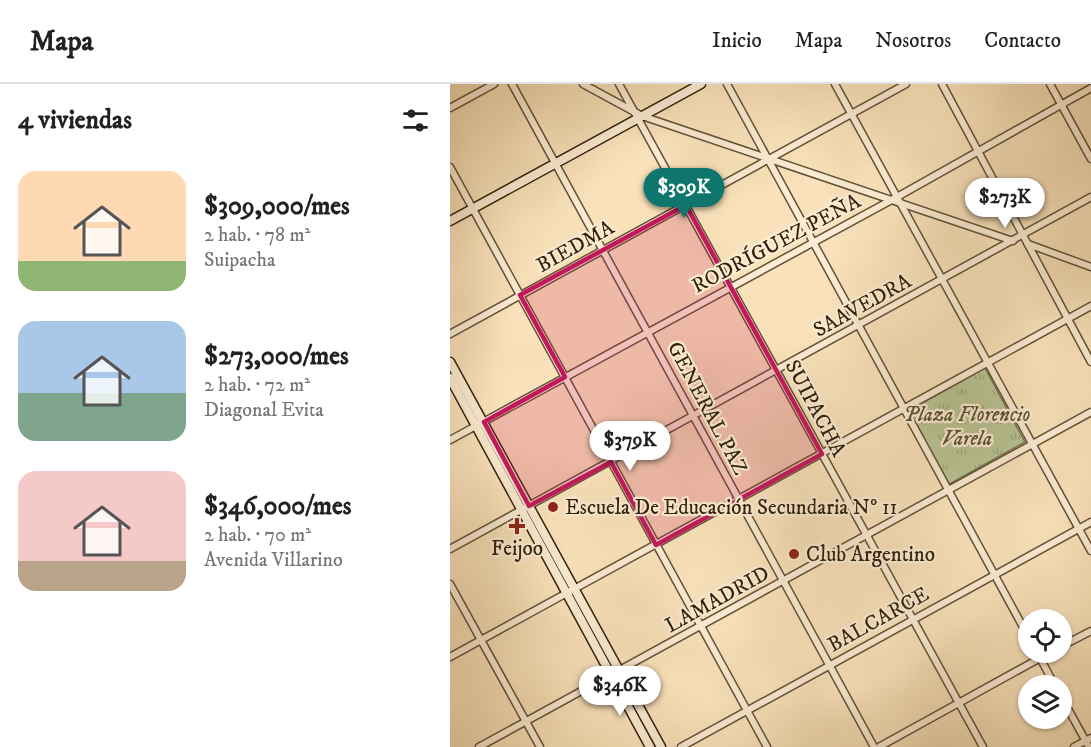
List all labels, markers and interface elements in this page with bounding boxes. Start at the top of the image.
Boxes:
text: Mapa [30,24,93,59]
text: Inicio [712,28,762,54]
text: Mapa [795,28,842,54]
text: Nosotros [875,28,951,54]
text: Contacto [984,28,1061,54]
text: 4 viviendas [18,104,132,137]
icon: filters [399,104,432,137]
pin: $309K [642,168,726,219]
text: $309K [657,175,711,200]
pin: $273K [963,178,1047,229]
text: $273K [979,185,1031,210]
street label: RODRÍGUEZ PEÑA [687,186,866,299]
text: $309,000/mes [204,190,350,223]
icon: home [66,195,138,267]
street label: BIEDMA [532,215,619,279]
text: 2 hab. · 78 m² [204,223,310,248]
text: Suipacha [204,248,275,273]
street label: SAAVEDRA [809,268,917,343]
street label: GENERAL PAZ [661,337,753,480]
text: $273,000/mes [204,340,349,373]
icon: home [66,345,138,417]
street label: SUIPACHA [779,356,852,462]
text: 2 hab. · 72 m² [204,373,310,398]
text: Diagonal Evita [204,398,324,423]
park label: Plaza Florencio Varela [904,402,1031,452]
pin: $379K [588,421,672,472]
text: $379K [604,428,656,453]
text: $346,000/mes [204,490,351,523]
icon: home [66,495,138,567]
place label: Escuela De Educación Secundaria Nº 11 [565,495,897,521]
marker: Escuela De Educación Secundaria Nº 11 [546,500,560,514]
marker: Feijoo [510,519,524,533]
text: 2 hab. · 70 m² [204,523,311,548]
place label: Feijoo [491,536,543,562]
place label: Club Argentino [806,542,935,568]
marker: Club Argentino [787,547,801,561]
text: Avenida Villarino [204,548,343,573]
street label: LAMADRID [661,561,774,639]
street label: BALCARCE [823,581,934,658]
map controls [1018,609,1072,729]
button: locate [1018,609,1072,663]
pin: $346K [578,666,662,717]
text: $346K [593,673,647,698]
button: layers [1018,675,1072,729]

